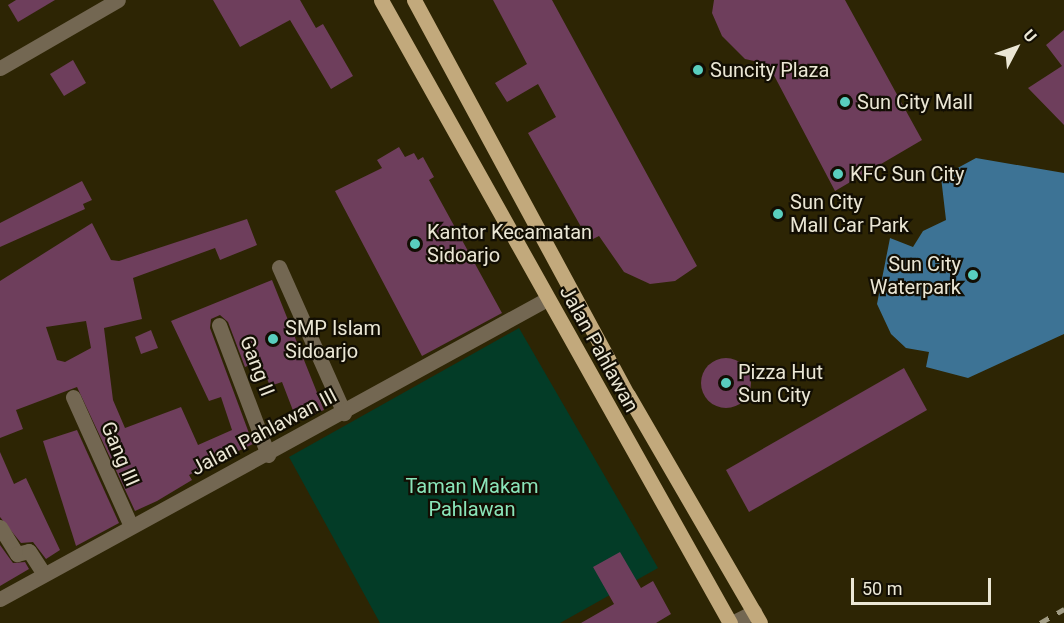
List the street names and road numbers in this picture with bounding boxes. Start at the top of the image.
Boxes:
street label: Jalan Pahlawan [554,282,644,416]
street label: Gang II [235,332,279,400]
street label: Jalan Pahlawan III [187,383,341,481]
street label: Gang III [96,418,144,490]

